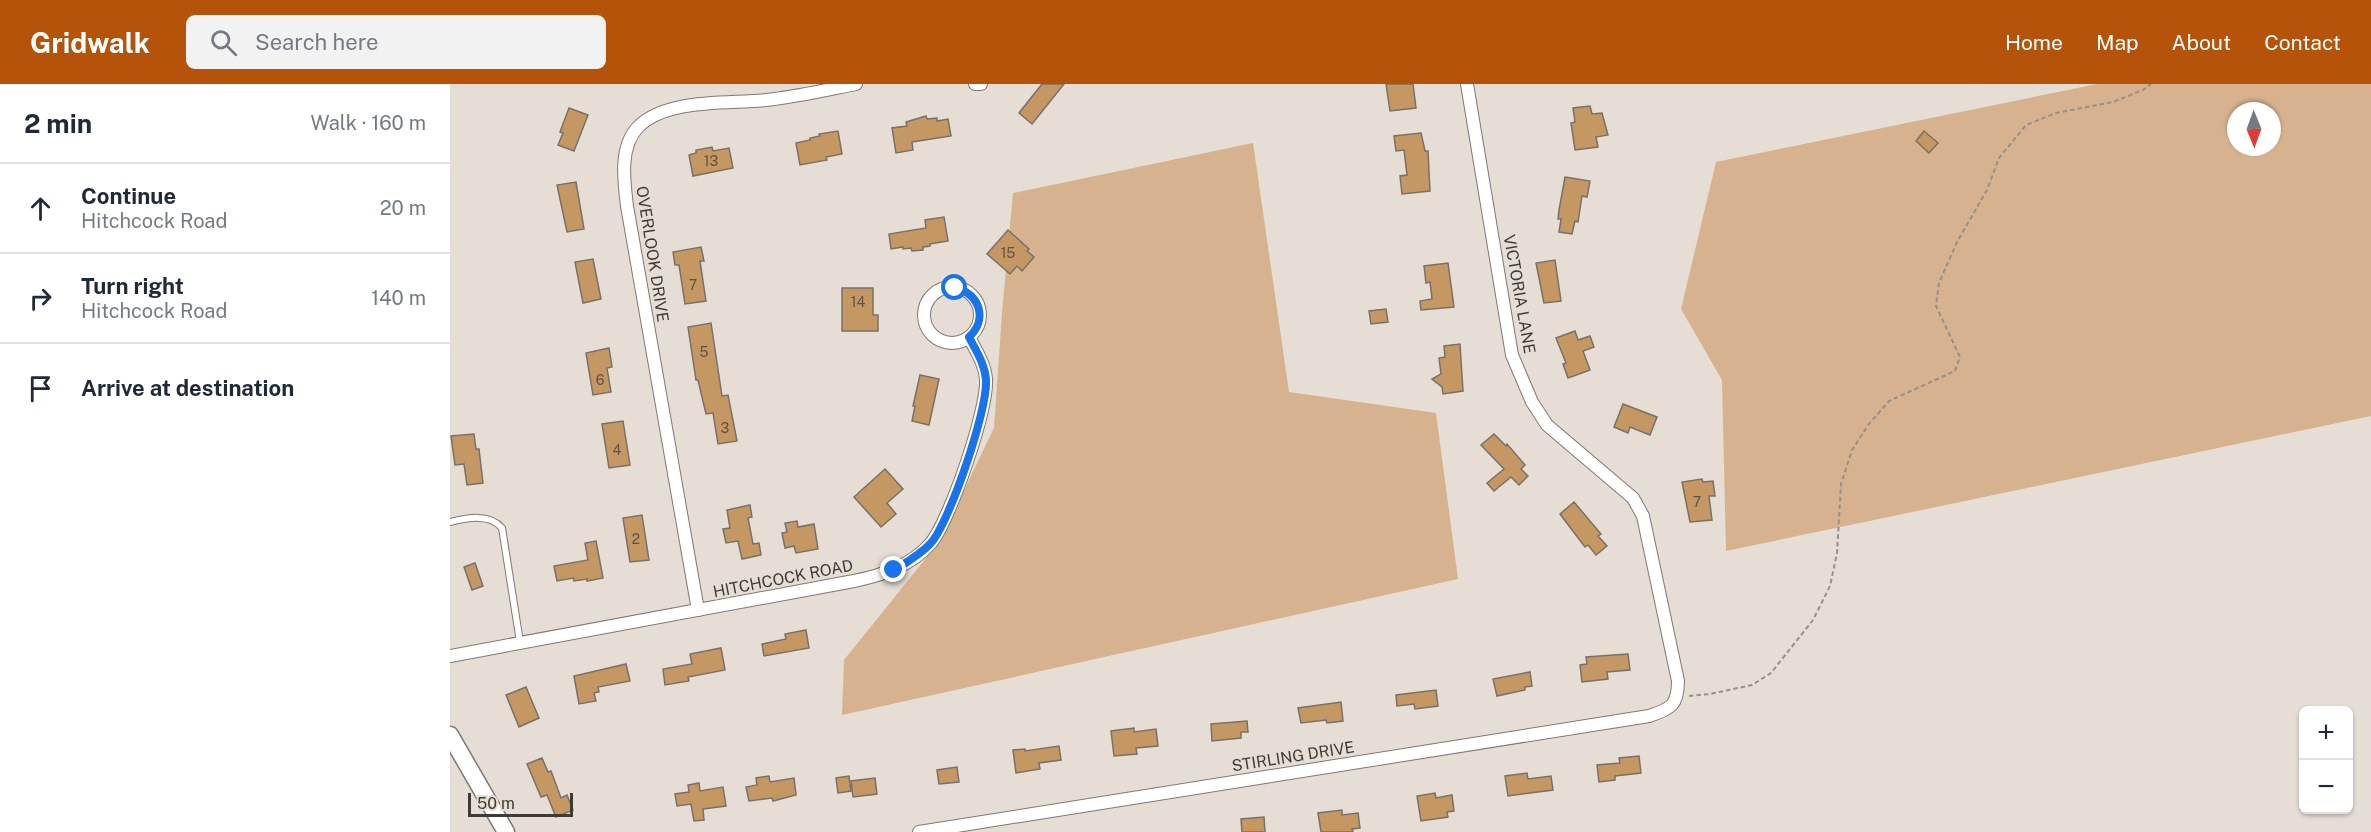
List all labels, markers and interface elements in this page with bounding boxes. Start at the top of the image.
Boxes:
search box [186,15,606,69]
text: Gridwalk [30,26,150,59]
icon: search [207,26,240,59]
text: Search here [255,29,379,55]
text: Home [2005,30,2063,55]
text: Map [2096,30,2139,55]
text: About [2172,30,2231,55]
text: Contact [2264,30,2341,55]
north arrow [2227,102,2281,156]
text: 2 min [24,108,92,139]
text: Walk · 160 m [311,111,426,135]
house number: 13 [704,153,718,169]
text: Continue [81,183,176,209]
street label: OVERLOOK DRIVE [632,185,673,323]
icon: ahead [24,192,57,225]
text: 20 m [380,196,426,220]
text: Hitchcock Road [81,209,227,233]
street label: VICTORIA LANE [1500,233,1539,355]
house number: 15 [1001,245,1015,261]
text: Turn right [81,273,184,299]
route start [941,274,967,300]
house number: 7 [689,277,697,293]
icon: right [24,282,57,315]
text: 140 m [371,286,426,310]
house number: 14 [851,294,865,310]
text: Hitchcock Road [81,299,227,323]
house number: 5 [700,344,709,360]
icon: arrive [24,372,57,405]
house number: 6 [596,372,605,388]
text: Arrive at destination [81,375,294,401]
house number: 3 [721,420,730,436]
house number: 4 [613,442,622,458]
house number: 7 [1693,494,1701,510]
house number: 2 [632,531,640,547]
street label: HITCHCOCK ROAD [711,556,855,601]
route end [880,556,906,582]
map controls [2299,706,2353,814]
button: + [2299,706,2353,760]
street label: STIRLING DRIVE [1230,737,1356,776]
button: − [2299,760,2353,814]
scale bar [468,790,573,818]
text: 50 m [477,794,515,813]

